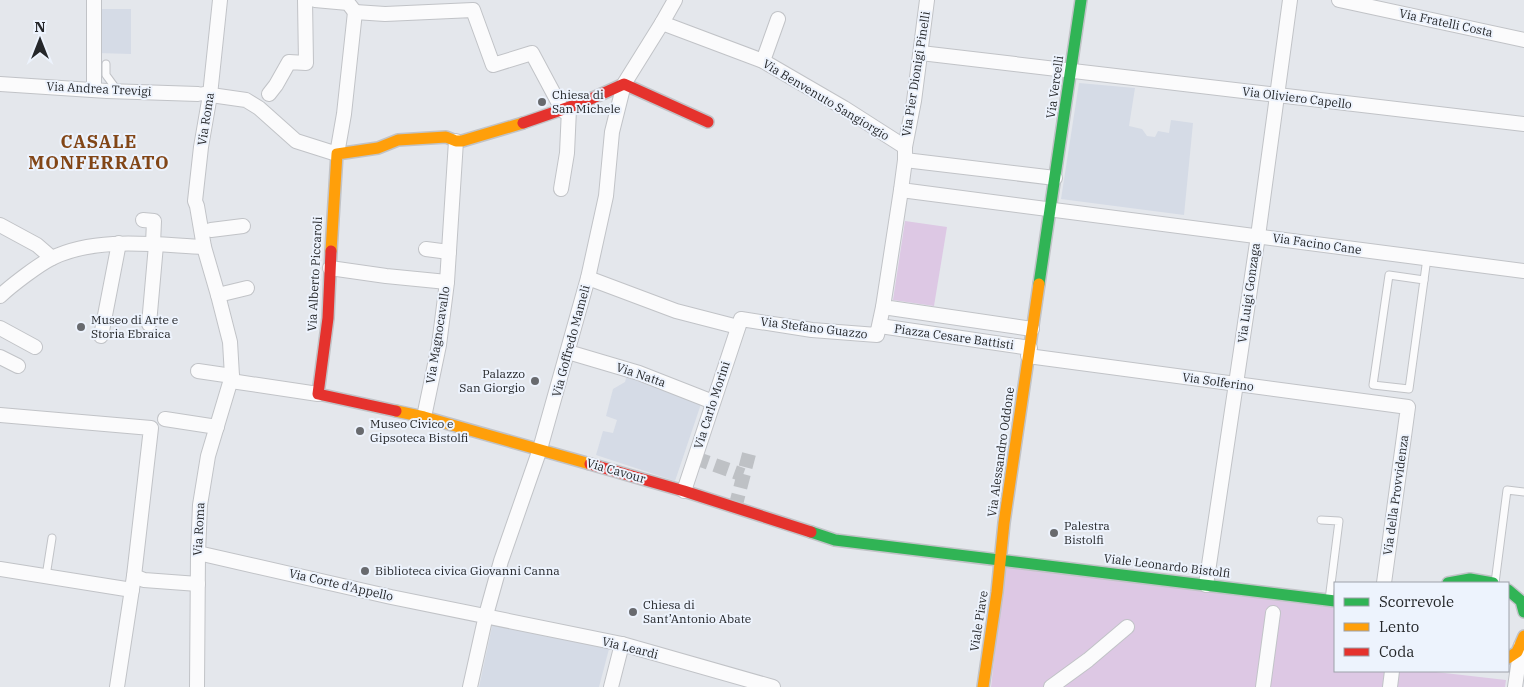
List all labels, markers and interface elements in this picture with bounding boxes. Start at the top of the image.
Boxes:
street label: Via Fratelli Costa [1398,5,1495,40]
street label: Via Pier Dionigi Pinelli [898,10,933,138]
north arrow [15,15,65,65]
text: N [34,18,46,36]
street label: Via Vercelli [1043,54,1066,119]
street label: Via Benvenuto Sangiorgio [760,56,893,144]
street label: Via Andrea Trevigi [46,78,152,99]
street label: Via Oliviero Capello [1241,83,1353,112]
place label: Chiesa di San Michele [552,87,620,116]
street label: Via Roma [194,91,217,147]
marker: Chiesa di San Michele [536,96,548,108]
district label: CASALE MONFERRATO [28,130,170,174]
street label: Via Alberto Piccaroli [304,216,325,332]
street label: Via Facino Cane [1271,230,1363,257]
street label: Via Luigi Gonzaga [1234,241,1263,344]
street label: Via Goffredo Mameli [548,283,593,399]
street label: Via Magnocavallo [422,285,453,385]
place label: Museo di Arte e Storia Ebraica [91,312,178,341]
street label: Via Stefano Guazzo [760,313,869,342]
marker: Museo di Arte e Storia Ebraica [75,321,87,333]
street label: Piazza Cesare Battisti [893,321,1015,352]
street label: Via Natta [614,359,668,390]
street label: Via Carlo Morini [690,359,733,451]
place label: Palazzo San Giorgio [459,366,525,395]
street label: Via Solferino [1181,369,1255,394]
marker: Palazzo San Giorgio [529,375,541,387]
street label: Via Alessandro Oddone [984,386,1017,518]
place label: Museo Civico e Gipsoteca Bistolfi [370,416,469,445]
marker: Museo Civico e Gipsoteca Bistolfi [354,425,366,437]
street label: Via della Provvidenza [1380,433,1411,556]
street label: Via Cavour [585,455,648,486]
street label: Via Roma [190,501,207,556]
place label: Palestra Bistolfi [1064,518,1110,547]
marker: Palestra Bistolfi [1048,527,1060,539]
street label: Viale Leonardo Bistolfi [1103,550,1232,581]
place label: Biblioteca civica Giovanni Canna [375,563,560,578]
street label: Via Corte d'Appello [287,565,395,604]
marker: Biblioteca civica Giovanni Canna [359,565,371,577]
legend [1334,582,1509,672]
street label: Viale Piave [966,589,991,652]
text: Scorrevole [1379,592,1454,611]
place label: Chiesa di Sant’Antonio Abate [643,597,751,626]
marker: Chiesa di Sant’Antonio Abate [627,606,639,618]
text: Lento [1379,617,1419,636]
street label: Via Leardi [600,633,660,662]
text: Coda [1379,642,1415,661]

